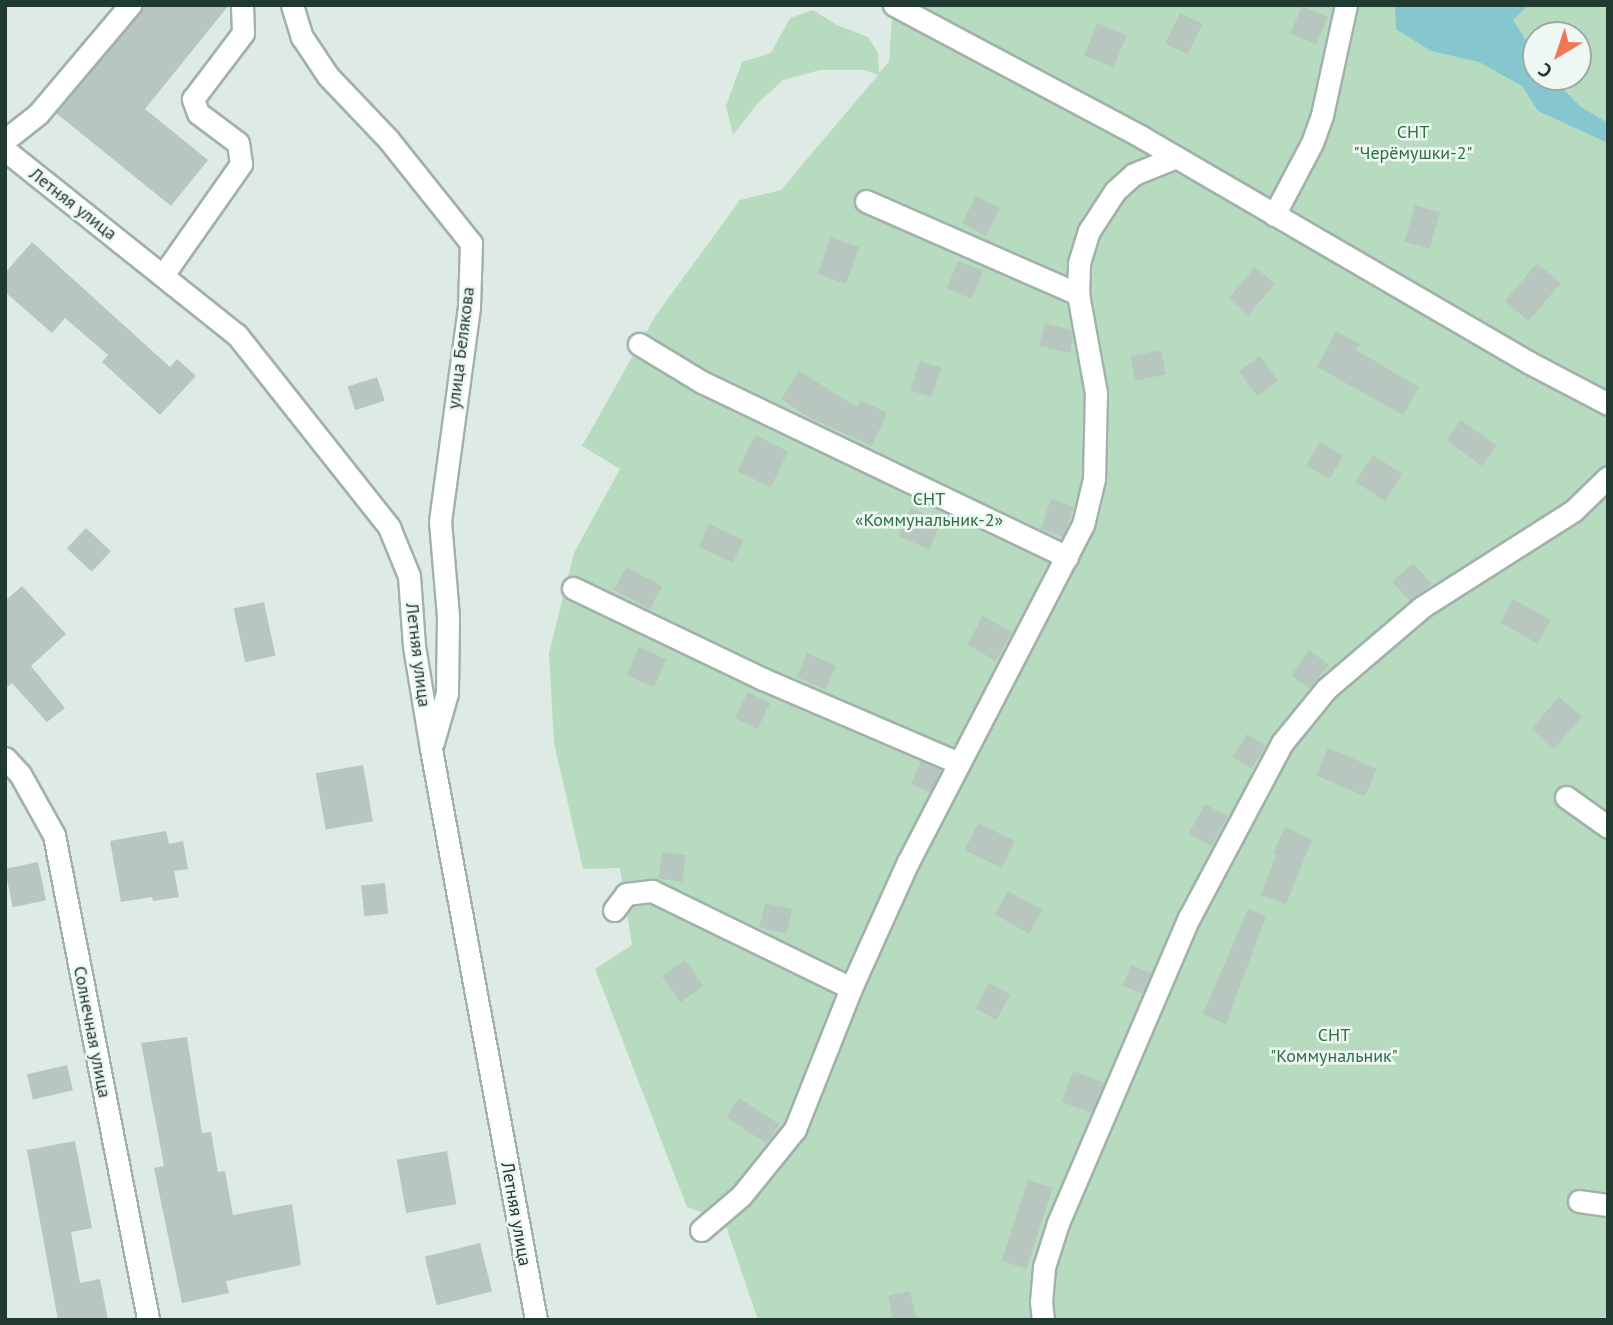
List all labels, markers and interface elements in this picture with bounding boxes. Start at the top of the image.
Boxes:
north arrow [1522,21,1592,91]
text: С [1533,58,1557,83]
park label: СНТ "Черёмушки-2" [1354,122,1472,164]
street label: Летняя улица [25,163,121,245]
street label: улица Белякова [443,286,479,410]
park label: СНТ «Коммунальник-2» [855,489,1003,532]
street label: Летняя улица [401,602,435,708]
street label: Солнечная улица [69,964,115,1100]
park label: СНТ "Коммунальник" [1270,1025,1398,1068]
street label: Летняя улица [496,1160,536,1268]

